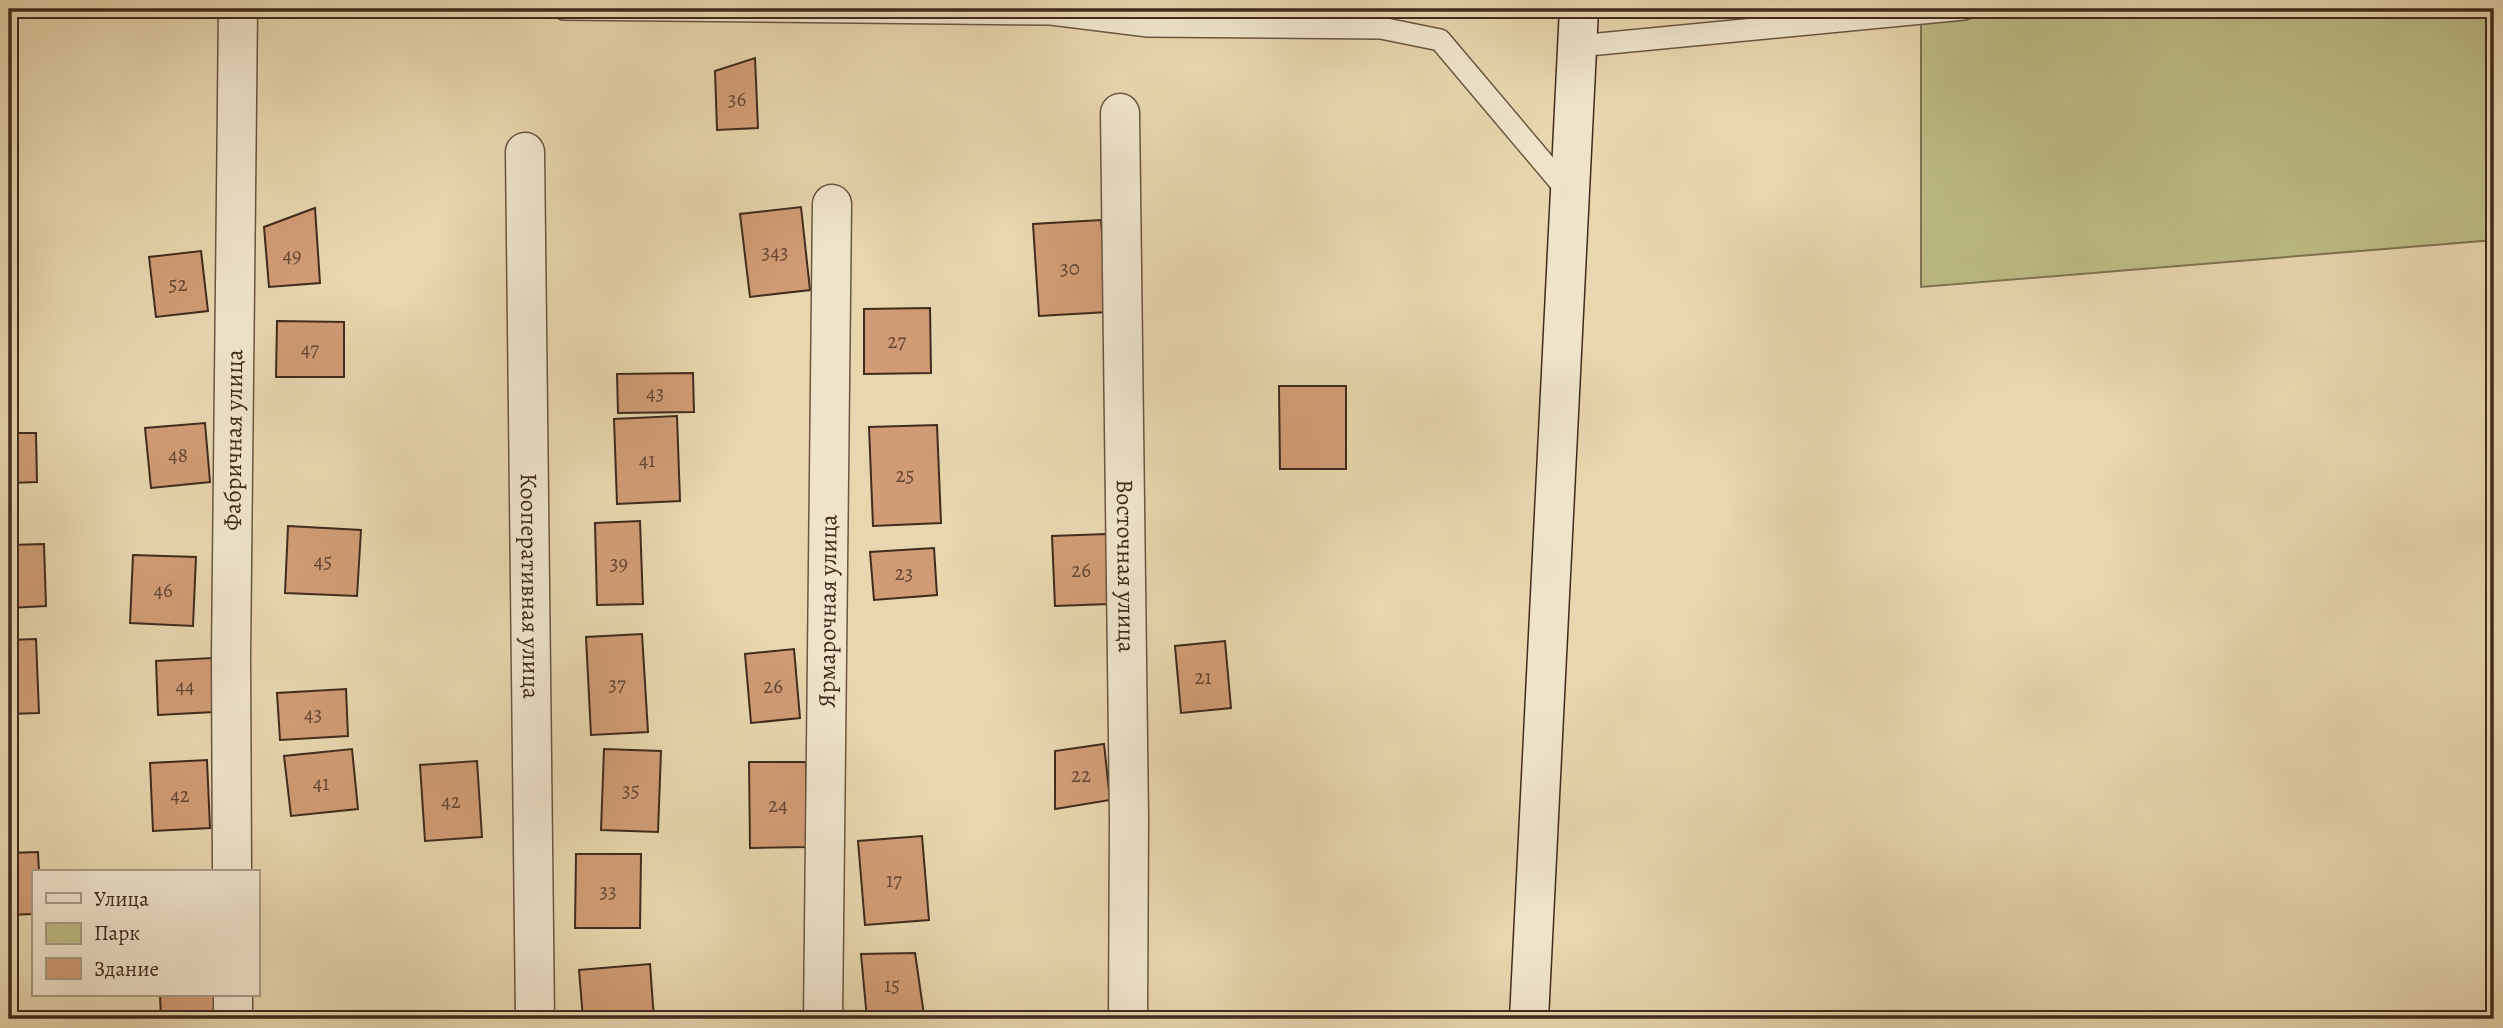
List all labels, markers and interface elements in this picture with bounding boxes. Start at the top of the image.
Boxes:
house number: 36 [728,85,747,113]
house number: 343 [762,238,789,266]
house number: 49 [282,241,302,269]
house number: 30 [1060,254,1080,282]
house number: 52 [168,270,188,298]
house number: 27 [888,327,907,355]
house number: 47 [301,335,319,363]
street label: Фабричная улица [216,349,250,531]
house number: 43 [646,379,664,407]
house number: 48 [168,441,188,469]
house number: 41 [639,446,655,474]
house number: 25 [895,461,915,489]
street label: Кооперативная улица [513,473,547,699]
street label: Восточная улица [1109,479,1143,653]
street label: Ярмарочная улица [810,514,845,708]
house number: 45 [314,547,332,575]
house number: 39 [610,549,628,577]
house number: 26 [1071,556,1091,584]
house number: 23 [895,559,913,587]
house number: 46 [153,576,173,604]
house number: 21 [1194,663,1212,691]
house number: 37 [608,670,626,698]
house number: 44 [175,672,195,700]
house number: 26 [763,672,783,700]
house number: 43 [304,700,322,728]
house number: 22 [1071,761,1091,789]
house number: 41 [313,769,329,797]
house number: 35 [622,776,640,804]
house number: 42 [170,781,190,809]
house number: 42 [441,787,461,815]
house number: 24 [768,791,788,819]
house number: 17 [886,866,902,894]
legend [32,870,259,996]
house number: 33 [599,877,617,905]
text: Улица [94,885,149,913]
text: Парк [94,919,140,947]
text: Здание [94,955,159,983]
house number: 15 [884,971,900,999]

